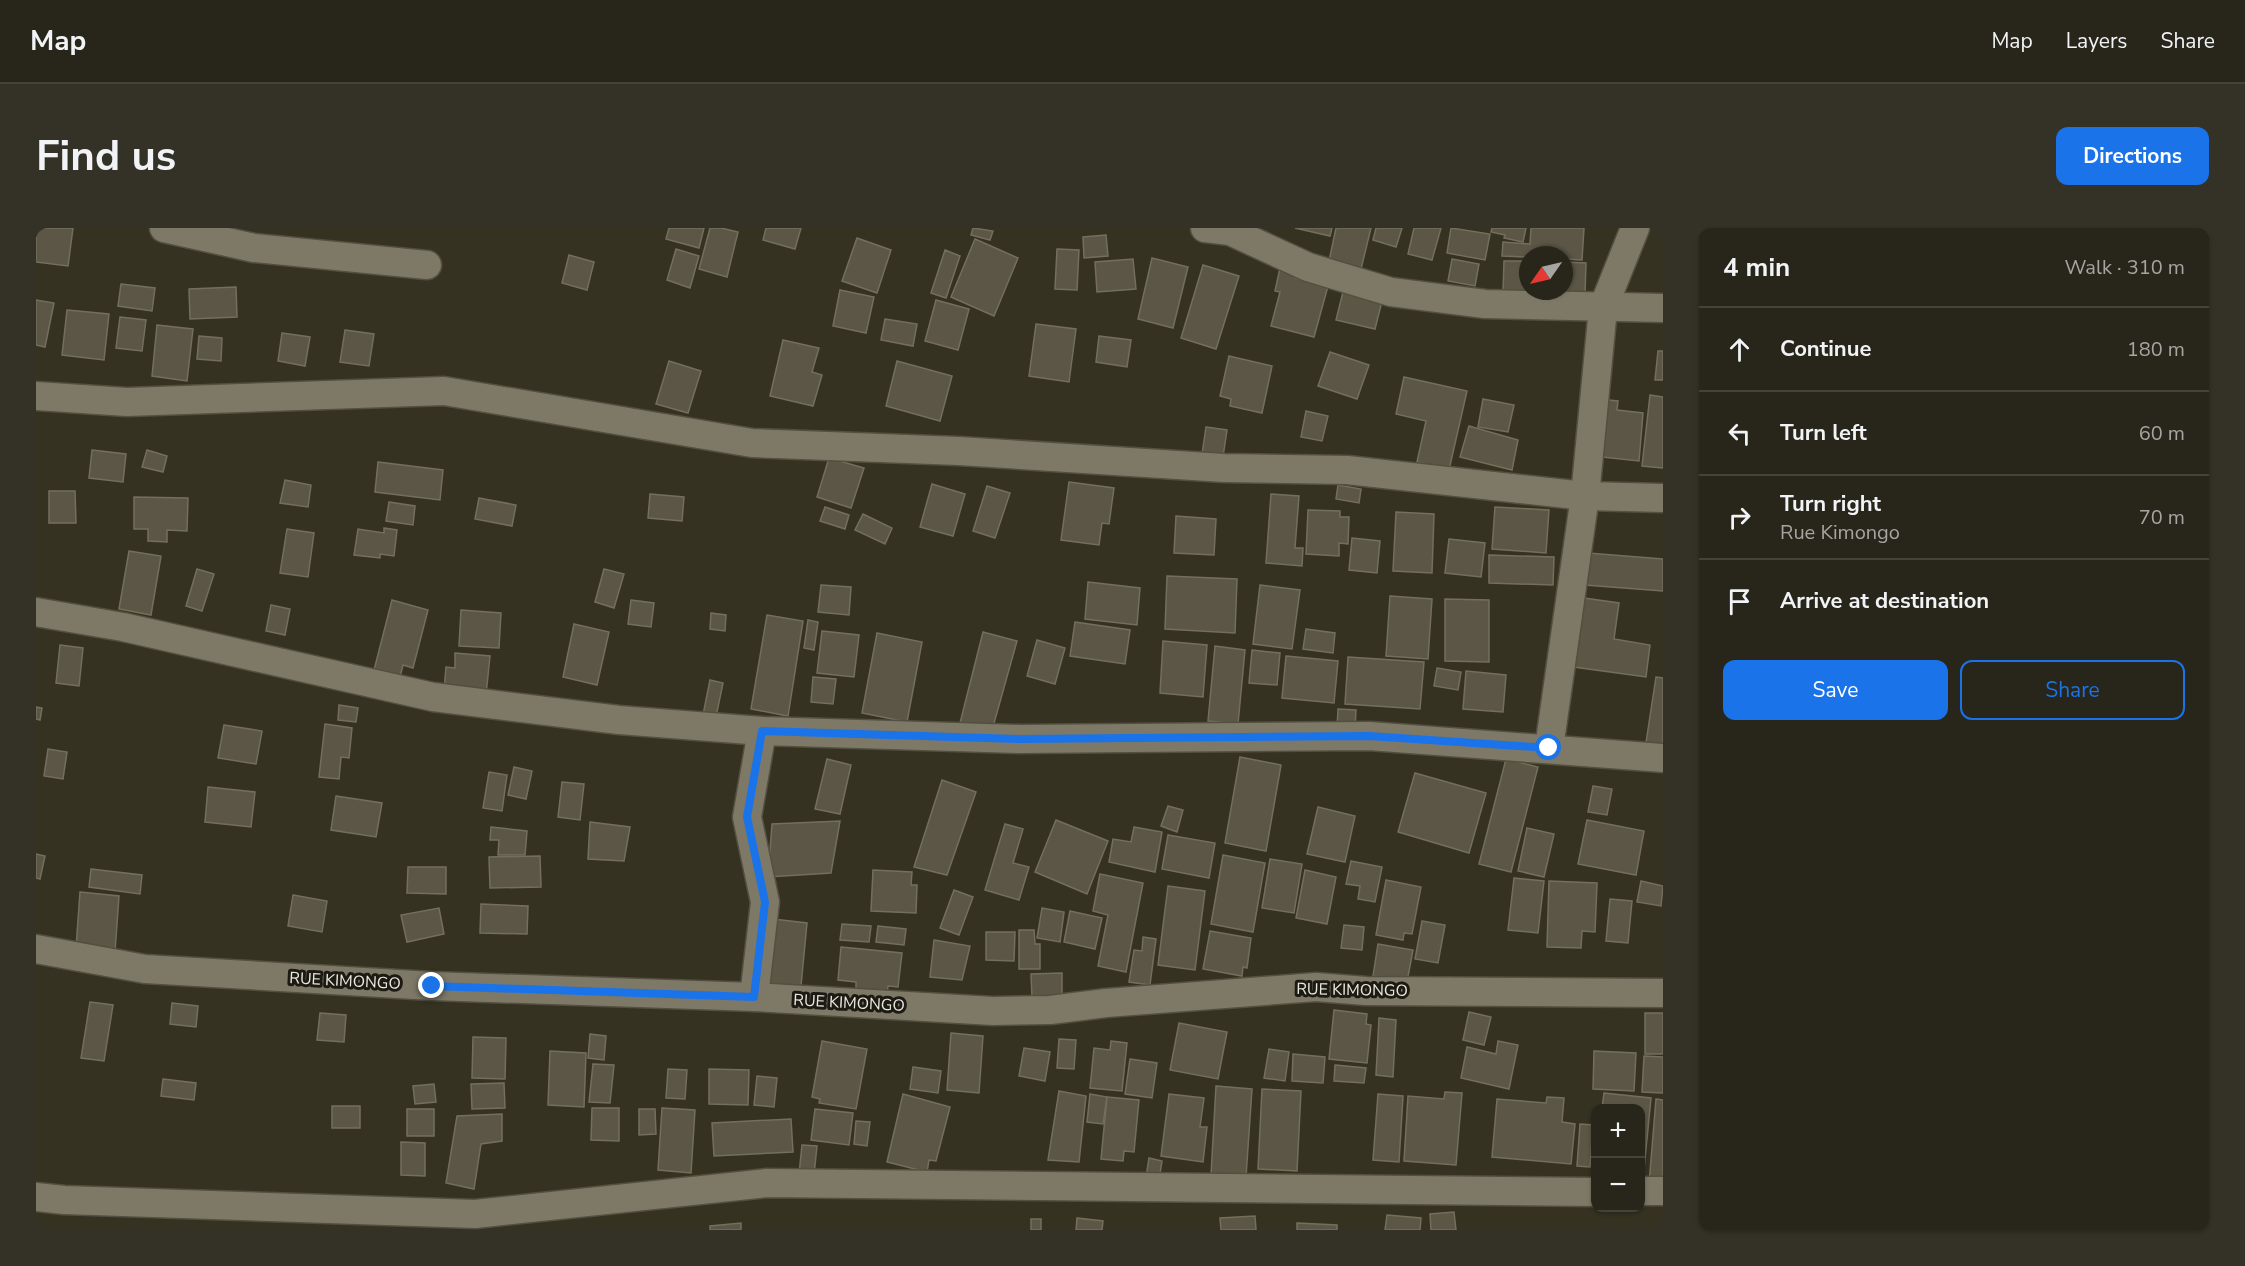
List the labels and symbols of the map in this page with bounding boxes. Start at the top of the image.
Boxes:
north arrow [1519,246,1573,300]
route start [1535,734,1561,760]
street label: RUE KIMONGO [289,967,401,995]
route end [418,972,444,998]
street label: RUE KIMONGO [1296,978,1408,1002]
street label: RUE KIMONGO [793,989,905,1017]

